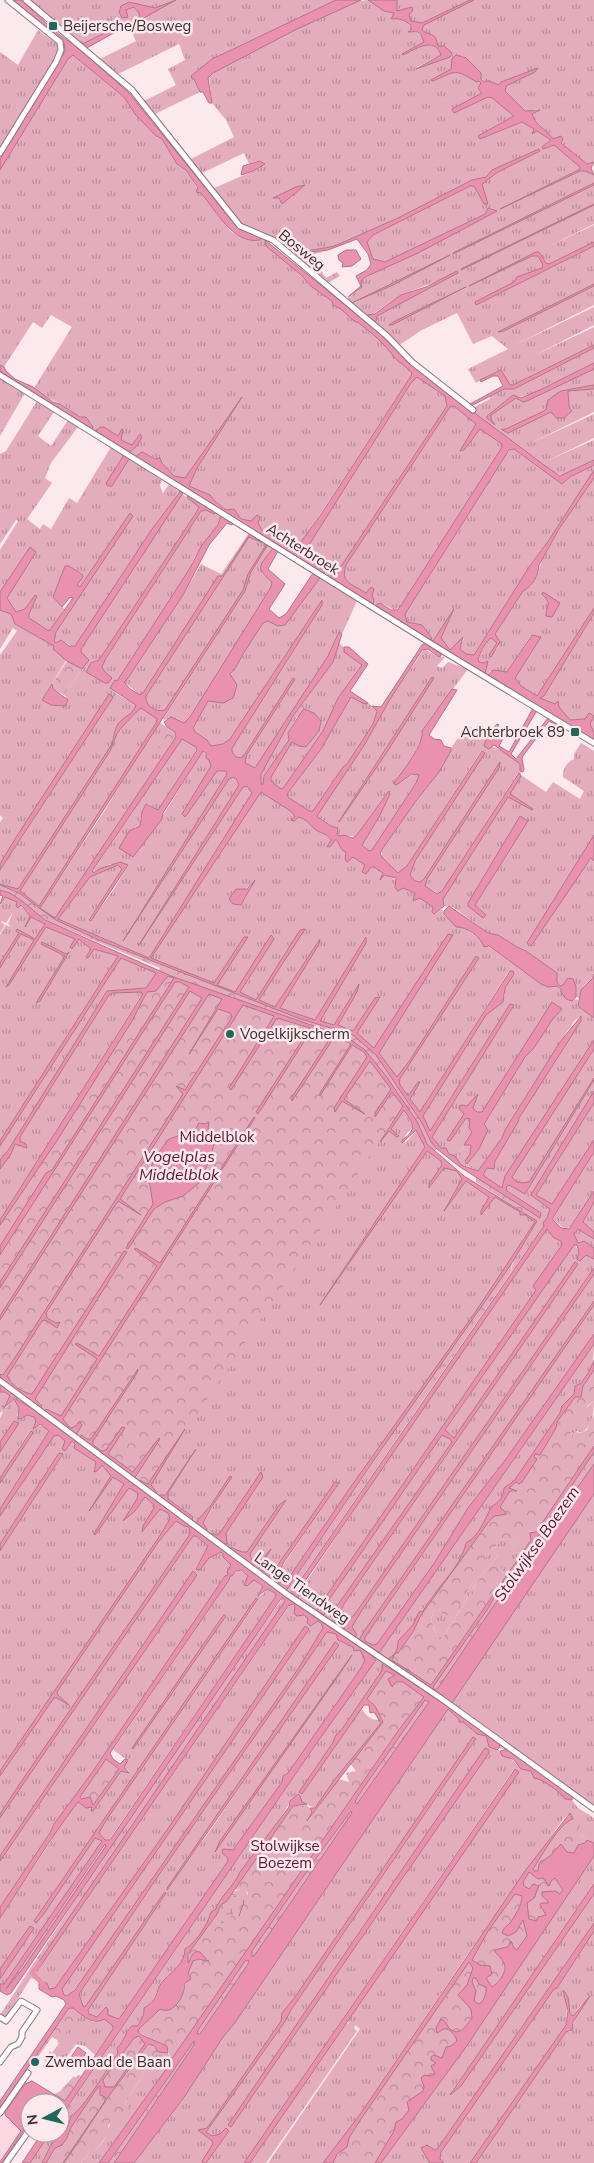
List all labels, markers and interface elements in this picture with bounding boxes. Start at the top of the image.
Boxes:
place label: Beijersche/Bosweg [63,16,191,36]
marker: Beijersche/Bosweg [47,20,59,32]
street label: Bosweg [274,225,330,275]
street label: Achterbroek [263,519,344,580]
place label: Achterbroek 89 [460,722,565,742]
marker: Achterbroek 89 [569,726,581,738]
place label: Vogelkijkscherm [239,1024,350,1044]
marker: Vogelkijkscherm [224,1028,236,1040]
park label: Middelblok [179,1127,255,1147]
water label: Vogelplas Middelblok [139,1146,220,1186]
water label: Stolwijkse Boezem [489,1482,585,1606]
street label: Lange Tiendweg [250,1548,354,1628]
park label: Stolwijkse Boezem [250,1836,320,1873]
place label: Zwembad de Baan [45,2052,171,2072]
marker: Zwembad de Baan [29,2056,41,2068]
north arrow [20,2093,70,2143]
text: N [23,2113,43,2126]

